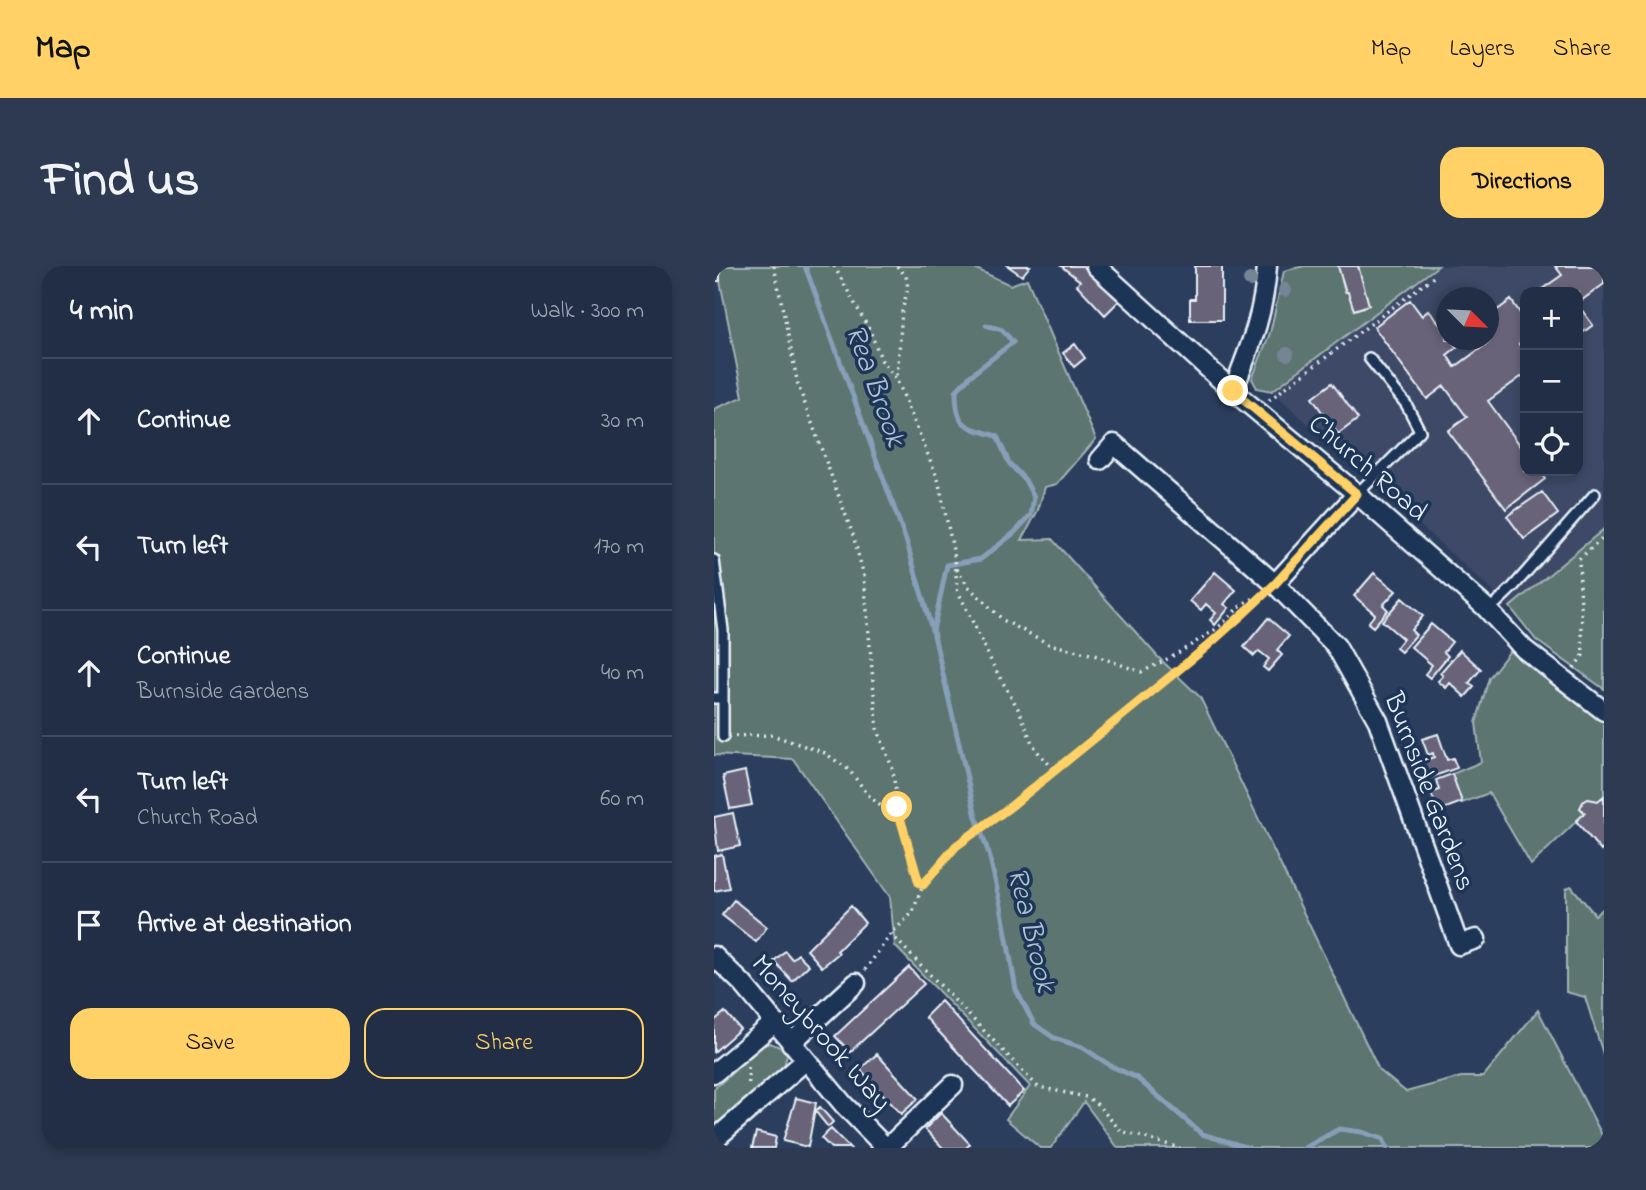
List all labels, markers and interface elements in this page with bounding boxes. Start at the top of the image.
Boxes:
text: Map [35,25,91,73]
text: Map [1371,32,1411,67]
text: Layers [1449,32,1515,67]
text: Share [1553,32,1611,67]
text: Find us [42,146,199,218]
button: Directions [1440,147,1604,218]
north arrow [1436,287,1499,350]
map controls [1520,287,1583,476]
button: + [1520,287,1583,350]
text: 4 min [70,290,133,334]
text: Walk · 300 m [530,295,644,328]
water label: Rea Brook [832,319,917,455]
button: − [1520,350,1583,413]
route end [1217,375,1248,406]
icon: ahead [70,402,108,440]
text: Continue [137,402,230,440]
text: 30 m [601,405,644,438]
street label: Church Road [1298,405,1436,533]
button: locate [1520,413,1583,476]
icon: left [70,528,108,566]
text: Turn left [137,528,228,566]
text: 170 m [594,531,644,564]
text: Continue [137,638,230,676]
icon: ahead [70,654,108,692]
text: 40 m [601,657,644,690]
text: Burnside Gardens [137,676,309,709]
street label: Burnside Gardens [1371,686,1485,897]
text: Turn left [137,764,228,802]
icon: left [70,780,108,818]
text: 60 m [600,783,644,816]
route start [881,791,912,822]
text: Church Road [137,802,258,835]
water label: Rea Brook [993,863,1067,999]
icon: arrive [70,906,108,944]
text: Arrive at destination [137,906,352,944]
street label: Moneybrook Way [740,946,900,1122]
button: Save [70,1008,350,1079]
button: Share [364,1008,644,1079]

